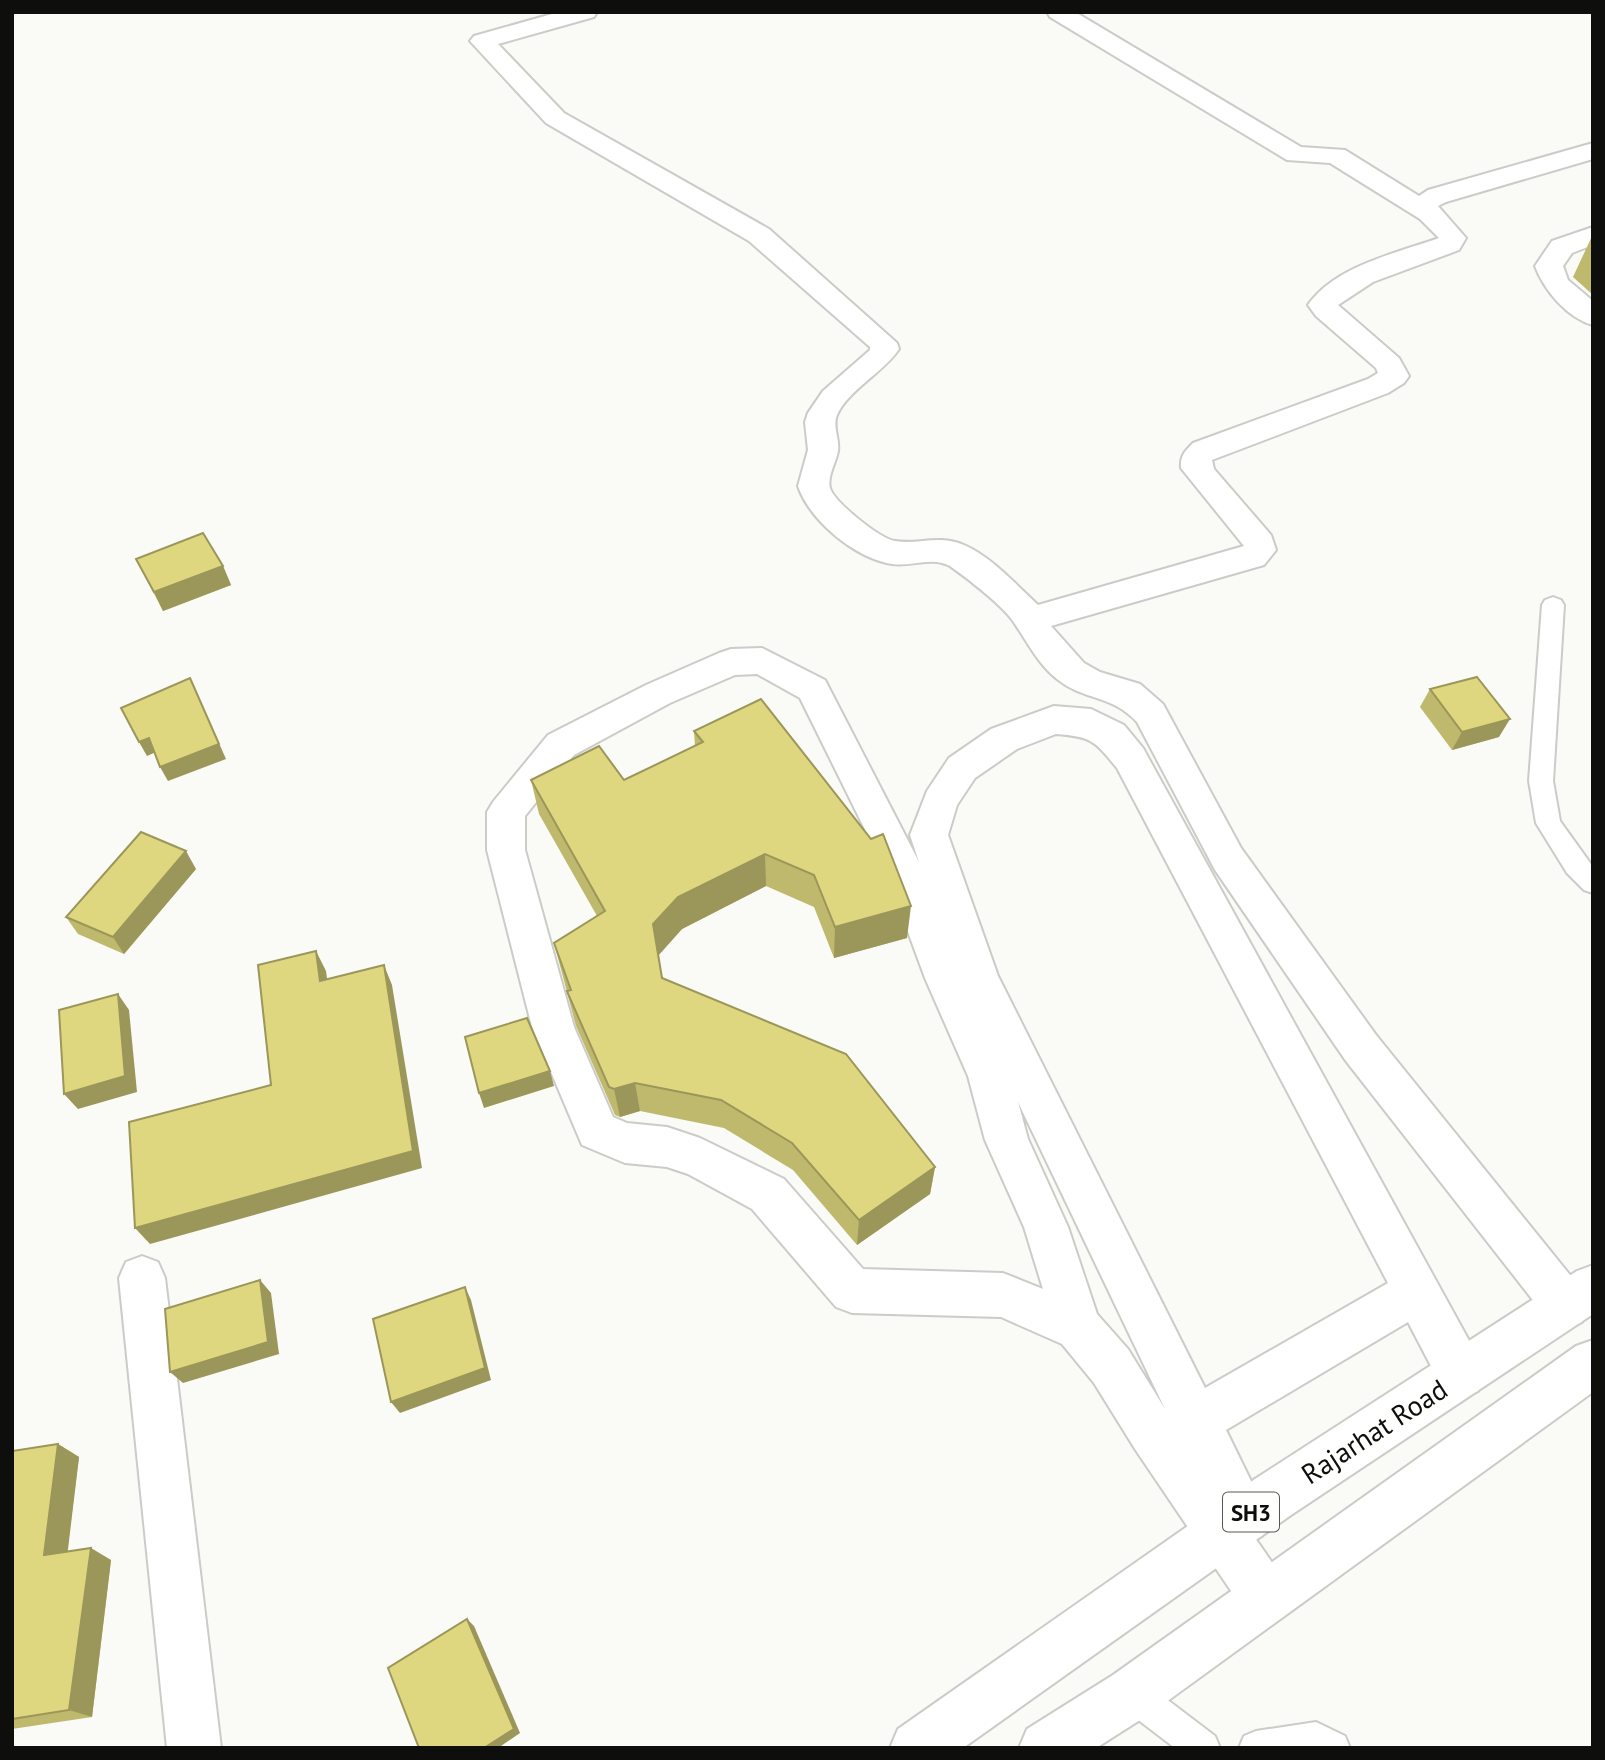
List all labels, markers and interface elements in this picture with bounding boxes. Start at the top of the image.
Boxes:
street label: Rajarhat Road [1294,1370,1454,1492]
road number: SH3 [1223,1492,1279,1532]

